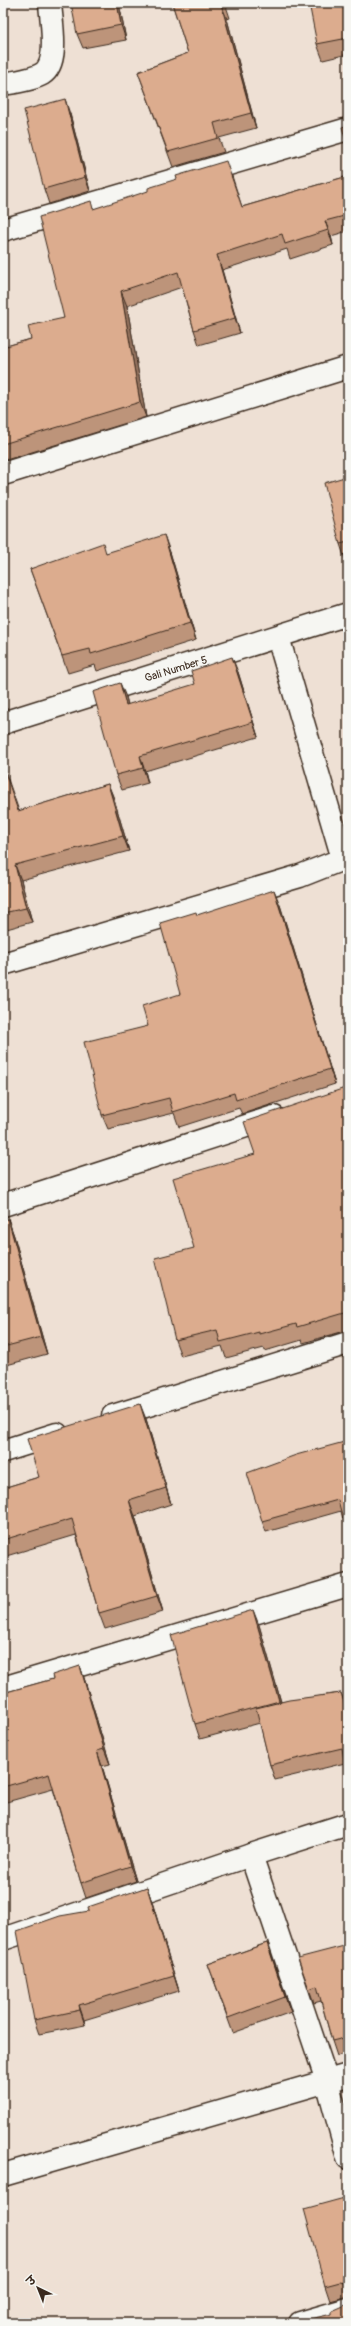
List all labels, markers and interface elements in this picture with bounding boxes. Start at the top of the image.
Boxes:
street label: Gali Number 5 [143,653,209,685]
north arrow [18,2268,58,2308]
text: उ [24,2273,40,2289]

